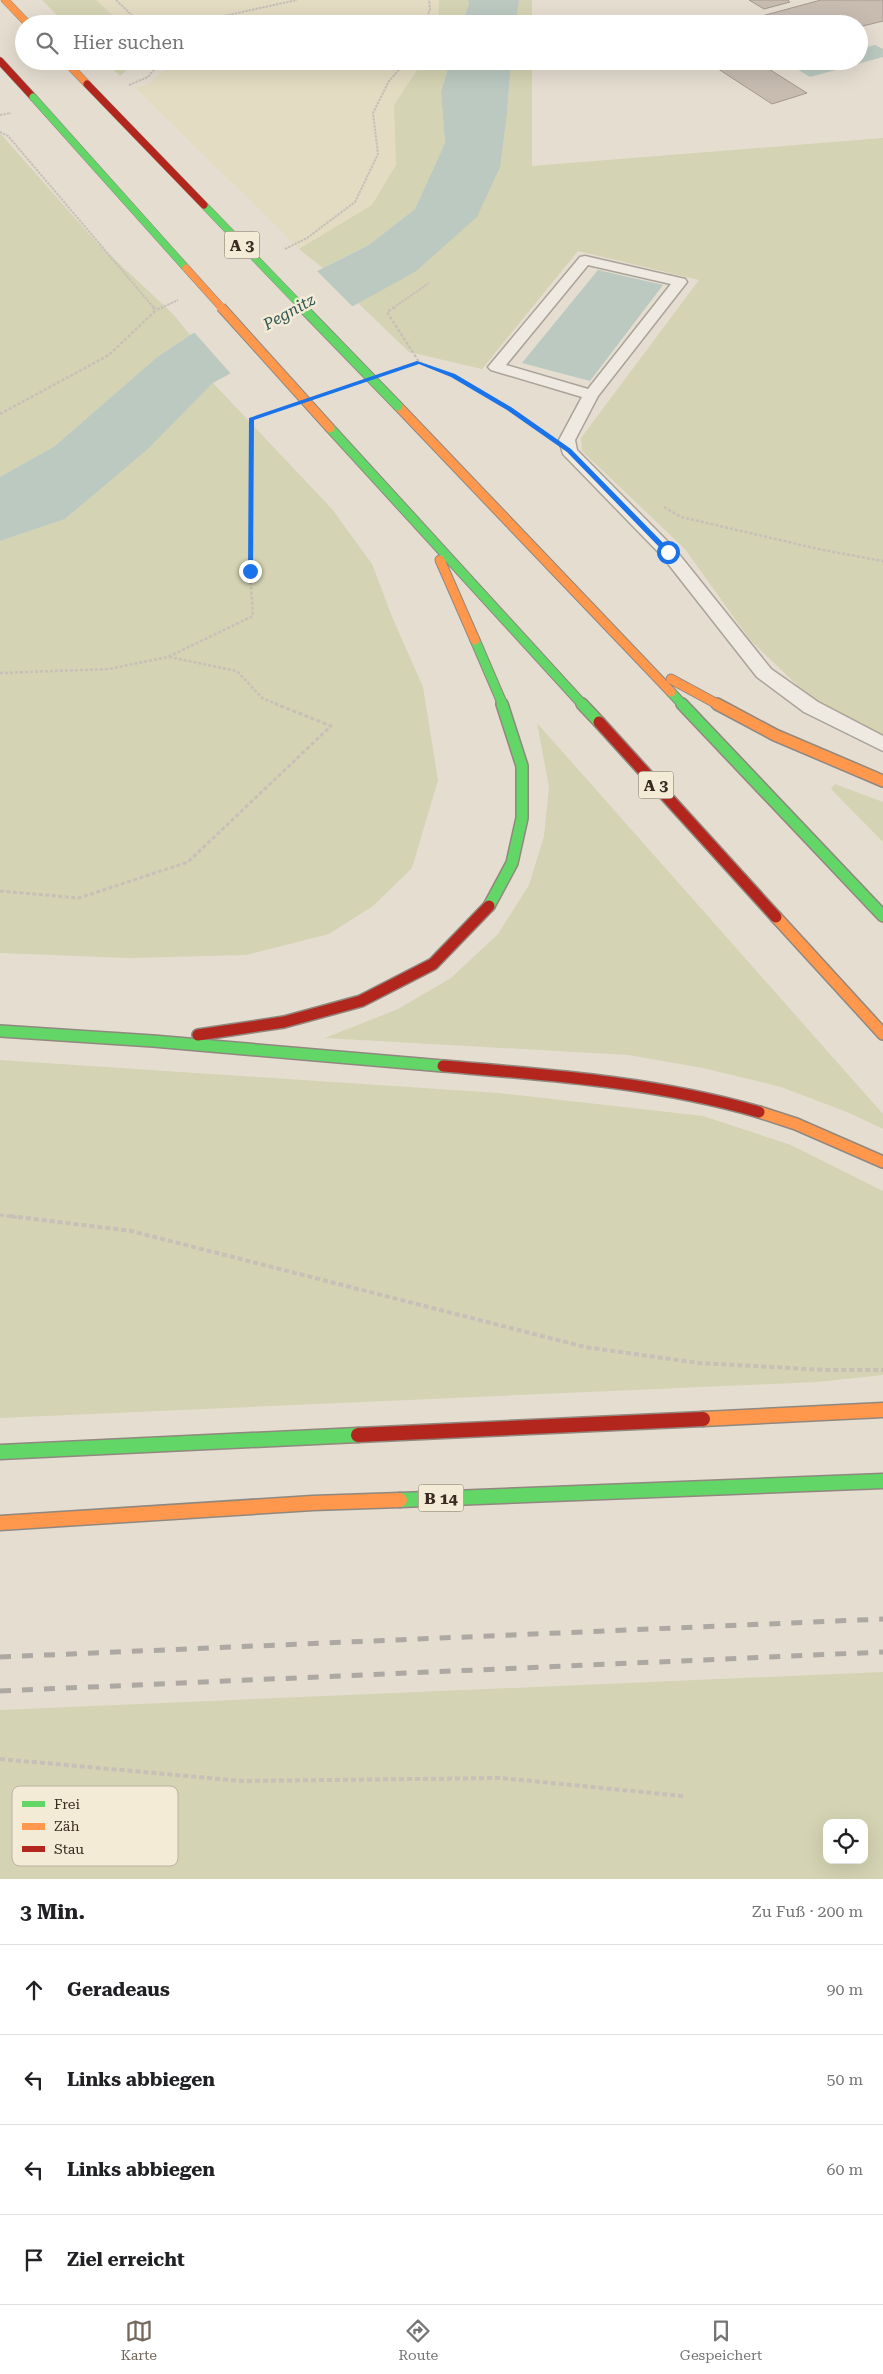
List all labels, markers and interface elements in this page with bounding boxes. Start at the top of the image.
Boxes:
search box [15,15,868,70]
icon: search [33,29,61,57]
text: Hier suchen [73,31,184,54]
road number: A 3 [224,232,260,258]
water label: Pegnitz [259,290,318,334]
route start [657,541,680,564]
route end [239,560,262,583]
road number: A 3 [638,772,674,798]
road number: B 14 [418,1485,464,1512]
legend [12,1786,178,1866]
text: Frei [54,1796,81,1812]
text: Zäh [54,1818,79,1834]
map controls [823,1819,868,1864]
button: locate [823,1819,868,1864]
text: Stau [54,1841,84,1857]
text: 3 Min. [20,1900,85,1924]
text: Zu Fuß · 200 m [752,1902,863,1921]
icon: ahead [20,1976,48,2004]
text: Geradeaus [67,1978,170,2001]
text: 90 m [826,1980,863,1999]
icon: left [20,2066,48,2094]
text: Links abbiegen [67,2068,215,2091]
text: 50 m [826,2070,863,2089]
icon: left [20,2156,48,2184]
text: Links abbiegen [67,2158,215,2181]
text: 60 m [826,2160,863,2179]
icon: arrive [20,2246,48,2274]
text: Ziel erreicht [67,2248,185,2271]
tab: Karte [121,2317,157,2363]
tab: Route [399,2317,438,2363]
tab: Gespeichert [680,2317,762,2363]

